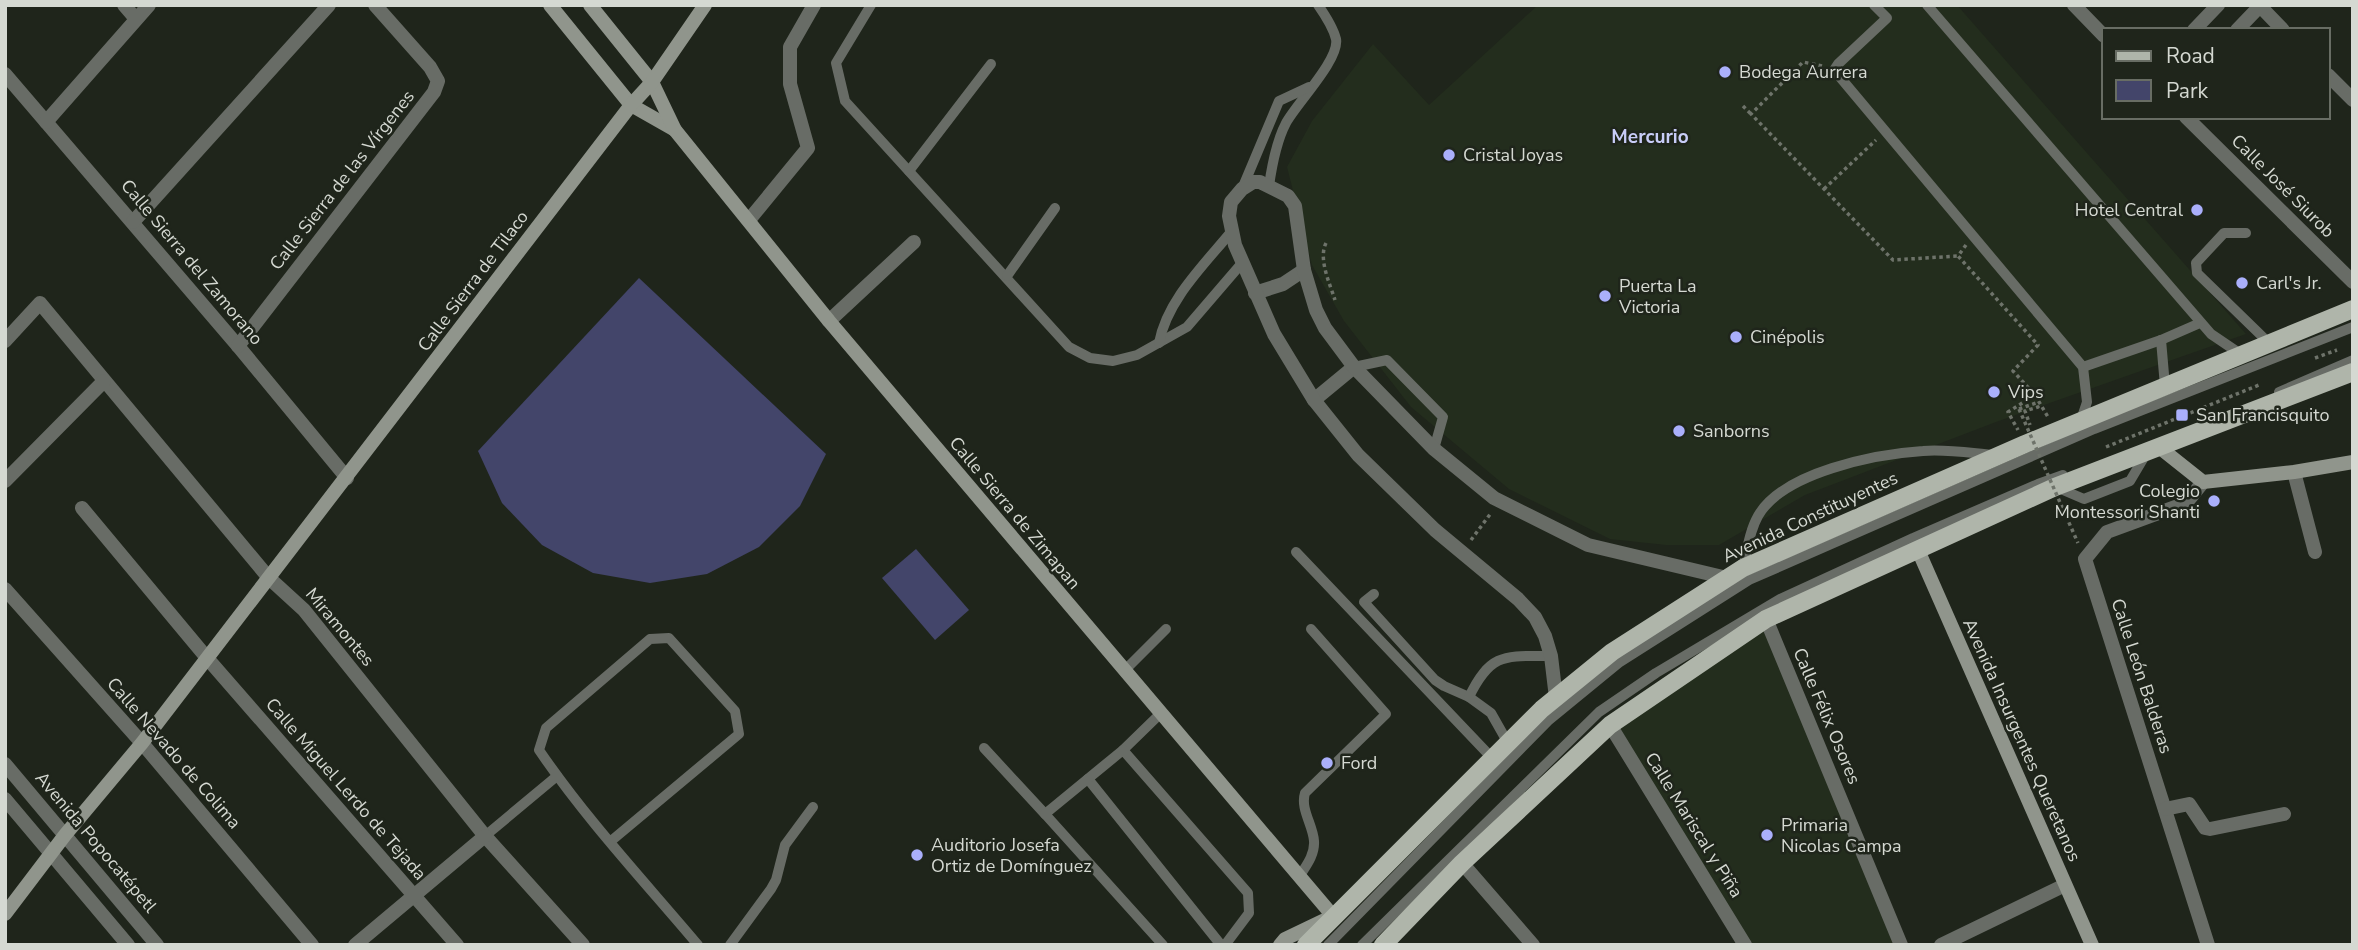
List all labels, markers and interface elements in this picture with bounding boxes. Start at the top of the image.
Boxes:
legend [2102,28,2330,119]
text: Road [2166,42,2215,70]
place label: Bodega Aurrera [1739,60,1867,84]
marker: Bodega Aurrera [1717,64,1733,80]
text: Park [2166,77,2208,105]
street label: Calle Sierra de las Vírgenes [264,85,420,275]
district label: Mercurio [1611,124,1689,150]
street label: Calle José Siurob [2226,129,2340,243]
place label: Cristal Joyas [1463,143,1563,167]
marker: Cristal Joyas [1441,147,1457,163]
street label: Calle Sierra del Zamorano [115,174,269,350]
place label: Hotel Central [2075,198,2184,222]
marker: Hotel Central [2189,202,2205,218]
street label: Calle Sierra de Tilaco [412,206,534,356]
place label: Carl's Jr. [2256,271,2322,295]
place label: Puerta La Victoria [1618,274,1697,319]
marker: Carl's Jr. [2234,275,2250,291]
marker: Puerta La Victoria [1597,288,1613,304]
place label: Cinépolis [1750,325,1825,349]
marker: Cinépolis [1728,329,1744,345]
place label: Vips [2007,380,2044,404]
marker: Vips [1986,384,2002,400]
place label: San Francisquito [2196,403,2329,427]
marker: San Francisquito [2174,407,2190,423]
place label: Sanborns [1693,419,1770,443]
marker: Sanborns [1671,423,1687,439]
street label: Calle Sierra de Zimapan [944,432,1086,594]
street label: Avenida Constituyentes [1718,466,1902,568]
place label: Colegio Montessori Shanti [2054,479,2200,524]
marker: Colegio Montessori Shanti [2206,493,2222,509]
street label: Miramontes [300,583,380,671]
street label: Calle León Balderas [2106,595,2178,757]
street label: Avenida Insurgentes Queretanos [1957,615,2087,865]
street label: Calle Félix Osores [1787,644,1867,788]
street label: Calle Nevado de Colima [102,672,246,834]
street label: Calle Miguel Lerdo de Tejada [260,693,432,885]
street label: Calle Mariscal y Piña [1639,748,1749,902]
place label: Ford [1341,751,1377,775]
marker: Ford [1319,755,1335,771]
street label: Avenida Popocatépetl [30,766,163,918]
place label: Primaria Nicolas Campa [1781,813,1902,858]
marker: Primaria Nicolas Campa [1759,827,1775,843]
place label: Auditorio Josefa Ortiz de Domínguez [931,833,1092,878]
marker: Auditorio Josefa Ortiz de Domínguez [909,847,925,863]

